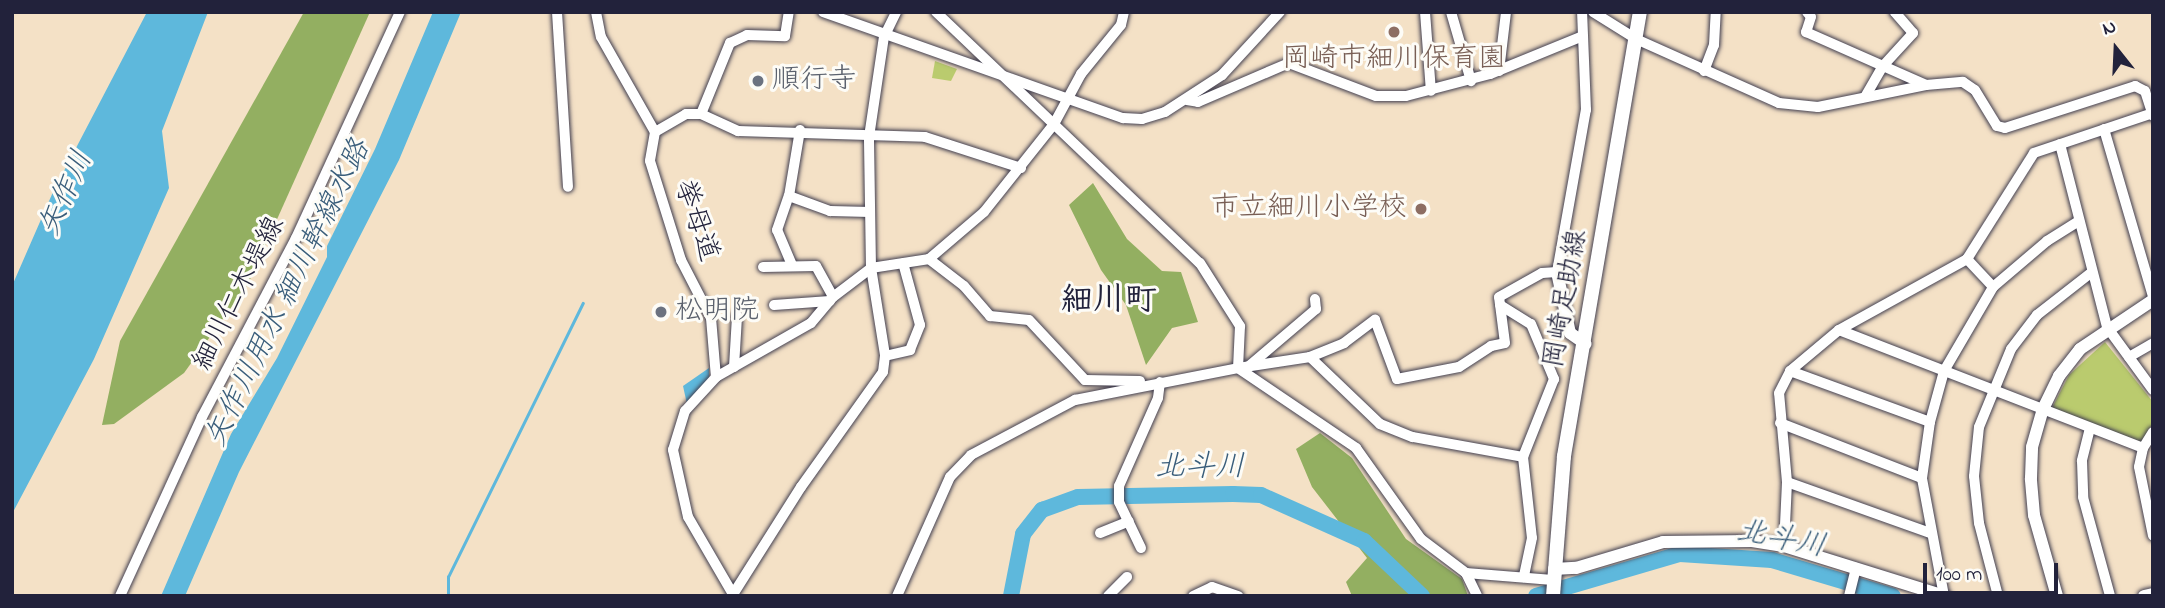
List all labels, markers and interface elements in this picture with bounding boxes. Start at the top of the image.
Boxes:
north arrow [2081,14,2151,84]
text: N [2099,14,2120,43]
marker: 岡崎市細川保育園 [1386,24,1402,40]
place label: 岡崎市細川保育園 [1282,43,1506,77]
place label: 順行寺 [772,64,856,98]
marker: 順行寺 [750,73,766,89]
water label: 矢作川用水 細川幹線水路 [199,134,379,454]
water label: 矢作川 [32,146,102,242]
street label: 挙母道 [665,176,725,266]
place label: 市立細川小学校 [1211,192,1407,226]
marker: 市立細川小学校 [1413,201,1429,217]
street label: 細川仁木堤線 [187,212,293,376]
street label: 岡崎足助線 [1538,227,1596,371]
district label: 細川町 [1061,283,1157,321]
place label: 松明院 [675,295,759,329]
marker: 松明院 [653,304,669,320]
water label: 北斗川 [1155,450,1245,486]
water label: 北斗川 [1733,514,1829,566]
scale bar [1927,548,2062,592]
text: 100 m [1936,560,1982,590]

